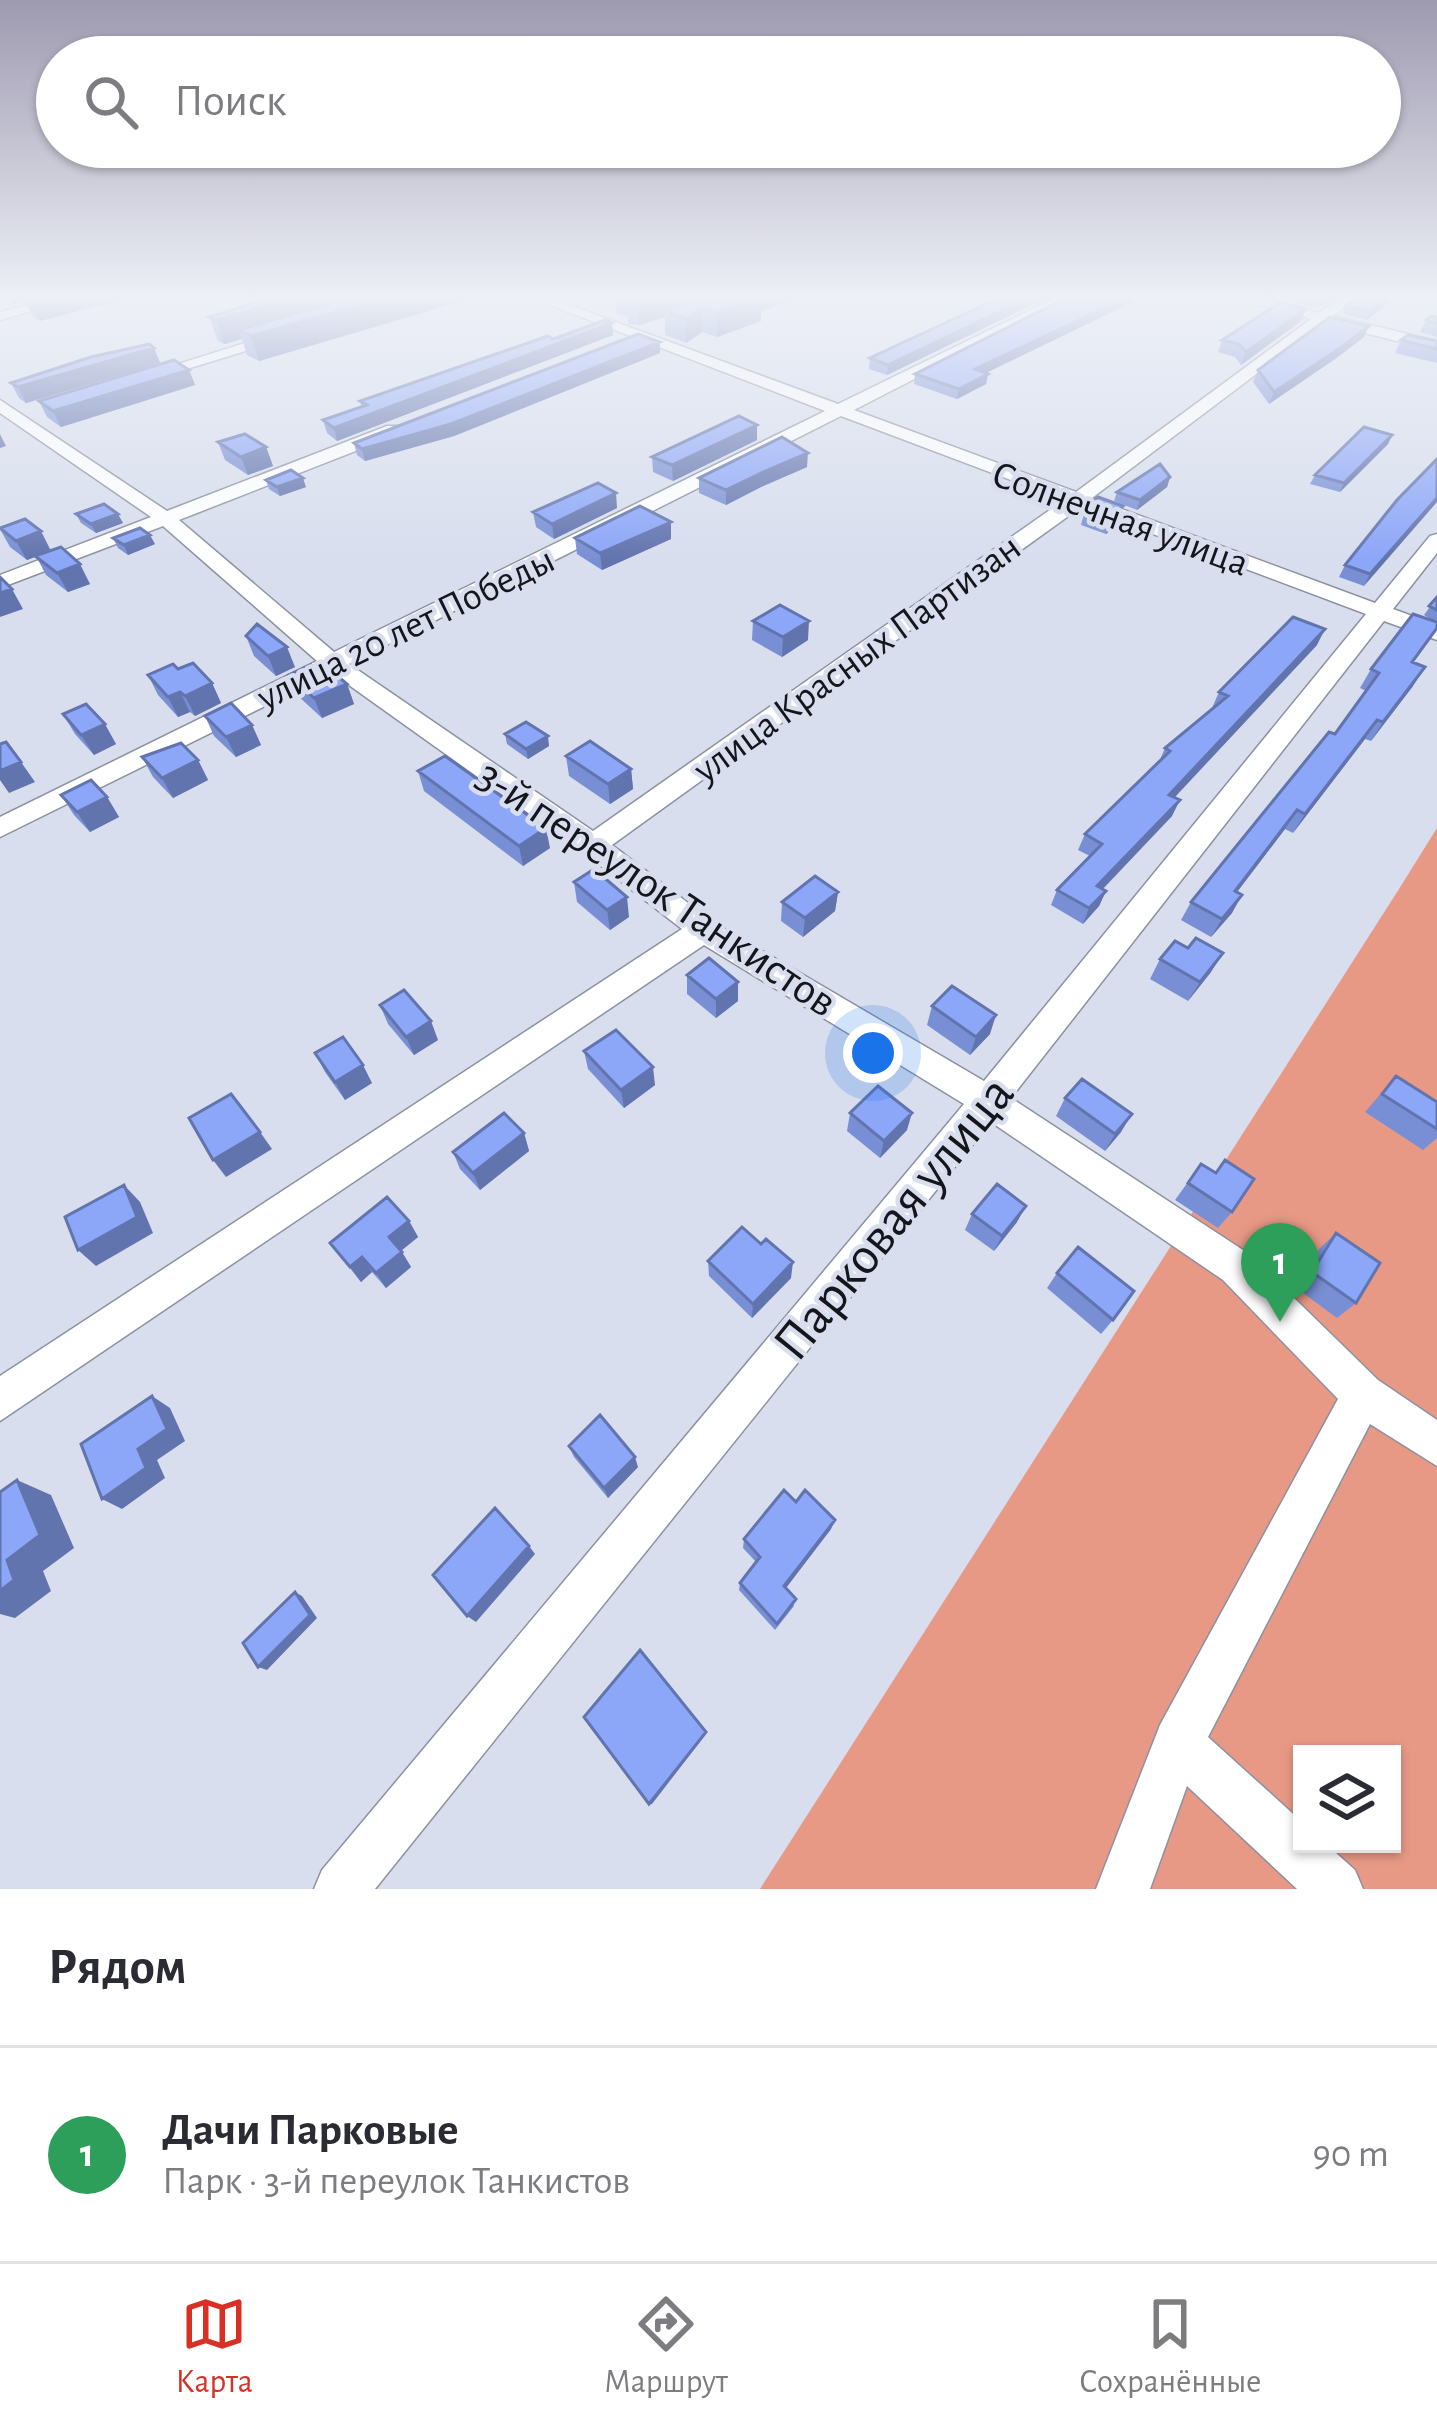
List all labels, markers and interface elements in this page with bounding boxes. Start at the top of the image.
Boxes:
search box [36,36,1401,168]
icon: search [78,69,144,135]
text: Поиск [174,79,286,124]
street label: Солнечная улица [987,455,1253,584]
street label: улица Красных Партизан [686,528,1028,791]
street label: улица 20 лет Победы [250,540,561,719]
street label: 3-й переулок Танкистов [469,752,844,1026]
your location [843,1023,903,1083]
street label: Парковая улица [764,1067,1025,1371]
pin: 1 [1241,1223,1319,1322]
map controls [1293,1745,1401,1853]
button: layers [1293,1745,1401,1853]
text: Рядом [48,1942,187,1993]
text: Дачи Парковые [162,2108,459,2153]
text: 1 [80,2135,94,2174]
text: 90 m [1312,2135,1389,2174]
text: Парк · 3-й переулок Танкистов [162,2162,630,2201]
tab: Карта [176,2291,253,2403]
tab: Маршрут [604,2291,728,2403]
tab: Сохранённые [1079,2291,1261,2403]

